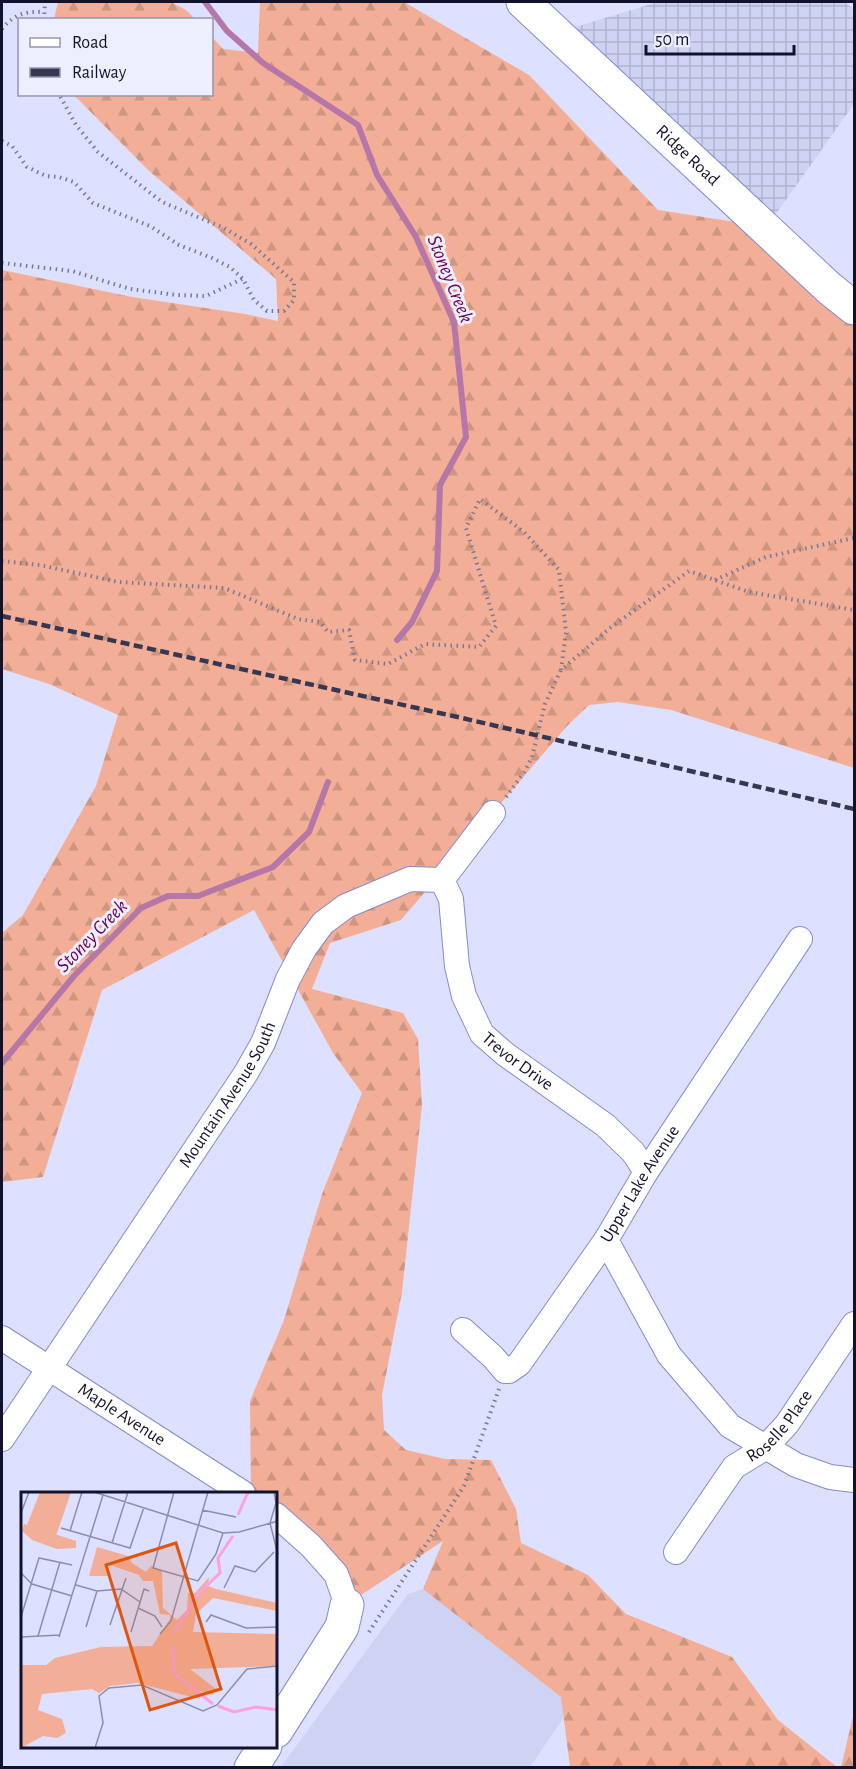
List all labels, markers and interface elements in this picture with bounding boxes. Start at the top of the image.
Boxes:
legend [18,18,213,96]
scale bar [646,18,794,56]
text: 50 m [655,31,689,49]
text: Road [72,34,108,52]
text: Railway [72,64,127,82]
street label: Ridge Road [652,122,723,189]
water label: Stoney Creek [423,233,477,325]
water label: Stoney Creek [53,896,131,976]
street label: Mountain Avenue South [176,1019,279,1171]
street label: Trevor Drive [478,1029,556,1094]
street label: Upper Lake Avenue [597,1122,683,1246]
street label: Maple Avenue [75,1380,168,1449]
street label: Roselle Place [744,1387,816,1466]
inset map [21,1492,278,1748]

